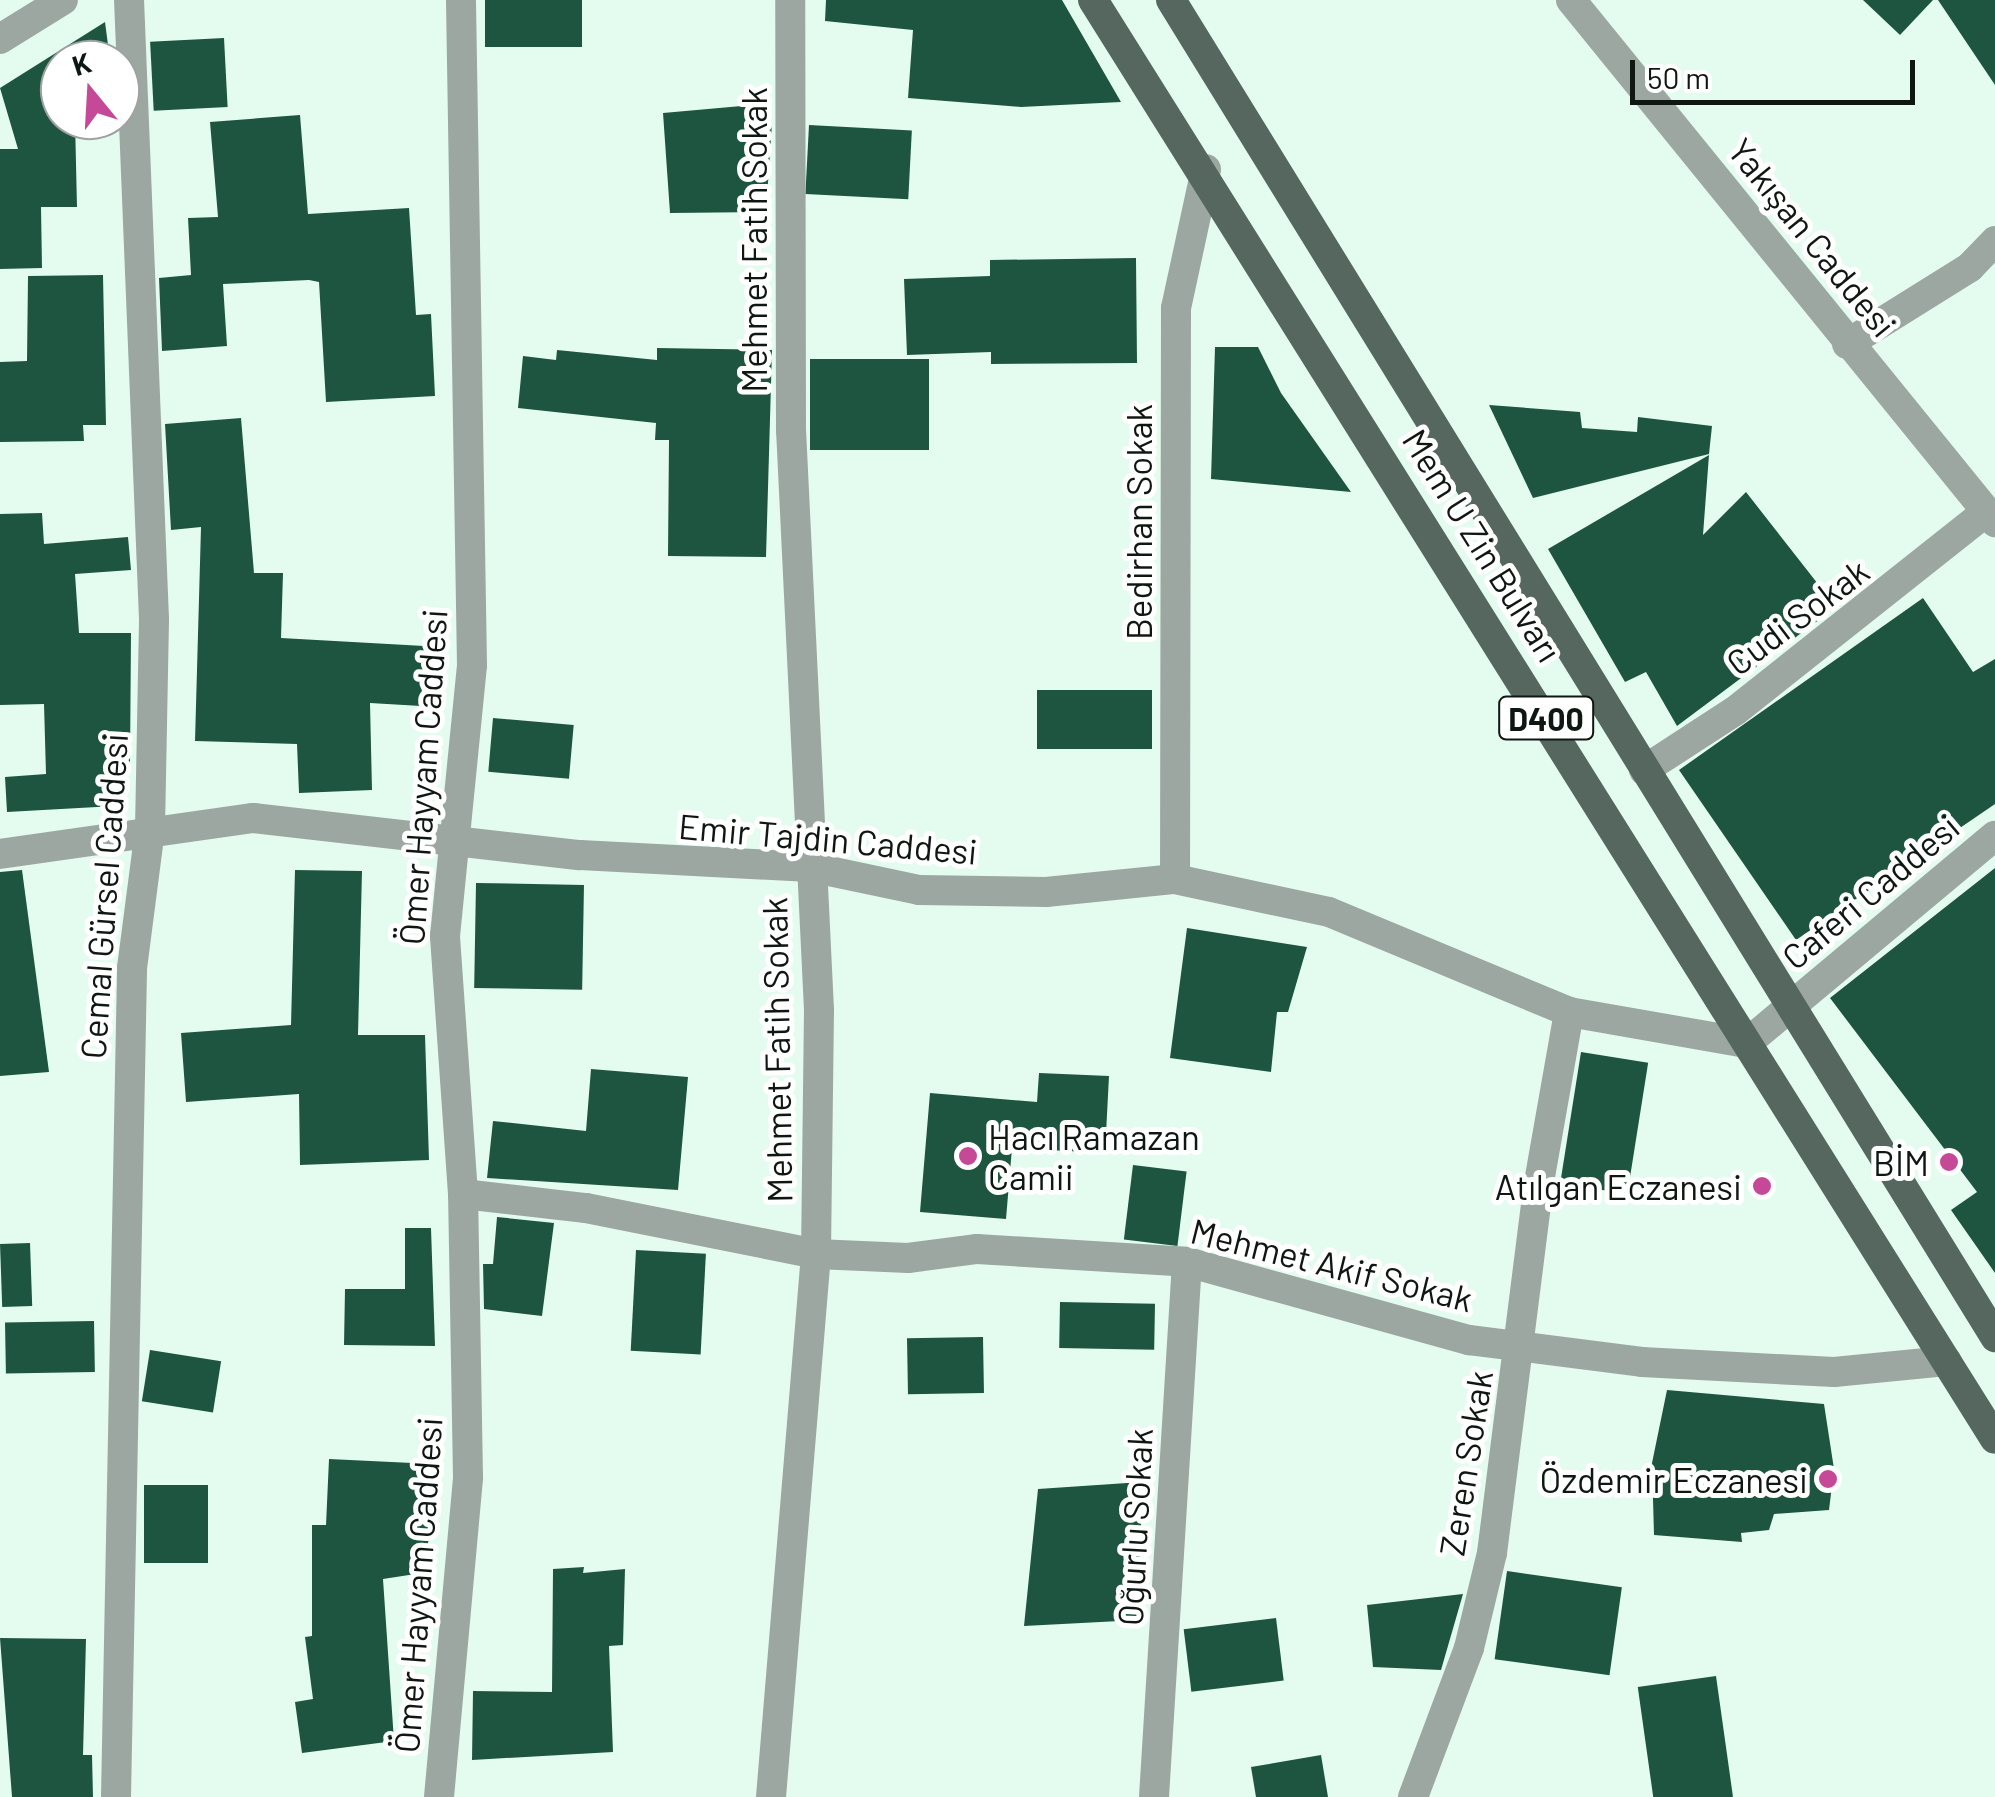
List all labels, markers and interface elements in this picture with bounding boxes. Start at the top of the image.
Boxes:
north arrow [40,40,140,140]
scale bar [1635,40,1920,102]
text: K [68,44,95,82]
text: 50 m [1647,59,1710,95]
street label: Mehmet Fatih Sokak [732,87,774,393]
street label: Yakışan Caddesi [1720,129,1906,345]
street label: Bedirhan Sokak [1117,404,1159,640]
street label: Mem U Zin Bulvarı [1395,421,1571,669]
street label: Cudi Sokak [1718,549,1876,683]
street label: Ömer Hayyam Caddesi [389,608,455,946]
road number: D400 [1496,691,1596,745]
street label: Cemal Gürsel Caddesi [71,732,135,1060]
street label: Emir Tajdin Caddesi [677,804,979,872]
street label: Caferi Caddesi [1773,805,1967,977]
street label: Mehmet Fatih Sokak [752,897,800,1203]
place label: Hacı Ramazan Camii [988,1115,1200,1197]
place label: BİM [1873,1141,1929,1183]
marker: Hacı Ramazan Camii [957,1145,979,1167]
marker: BİM [1938,1151,1960,1173]
place label: Atılgan Eczanesi [1495,1165,1742,1207]
marker: Atılgan Eczanesi [1751,1175,1773,1197]
street label: Mehmet Akif Sokak [1187,1209,1477,1319]
street label: Zeren Sokak [1430,1367,1500,1559]
street label: Ömer Hayyam Caddesi [384,1416,450,1754]
street label: Oğurlu Sokak [1108,1427,1160,1627]
place label: Özdemir Eczanesi [1540,1458,1808,1500]
marker: Özdemir Eczanesi [1817,1468,1839,1490]

